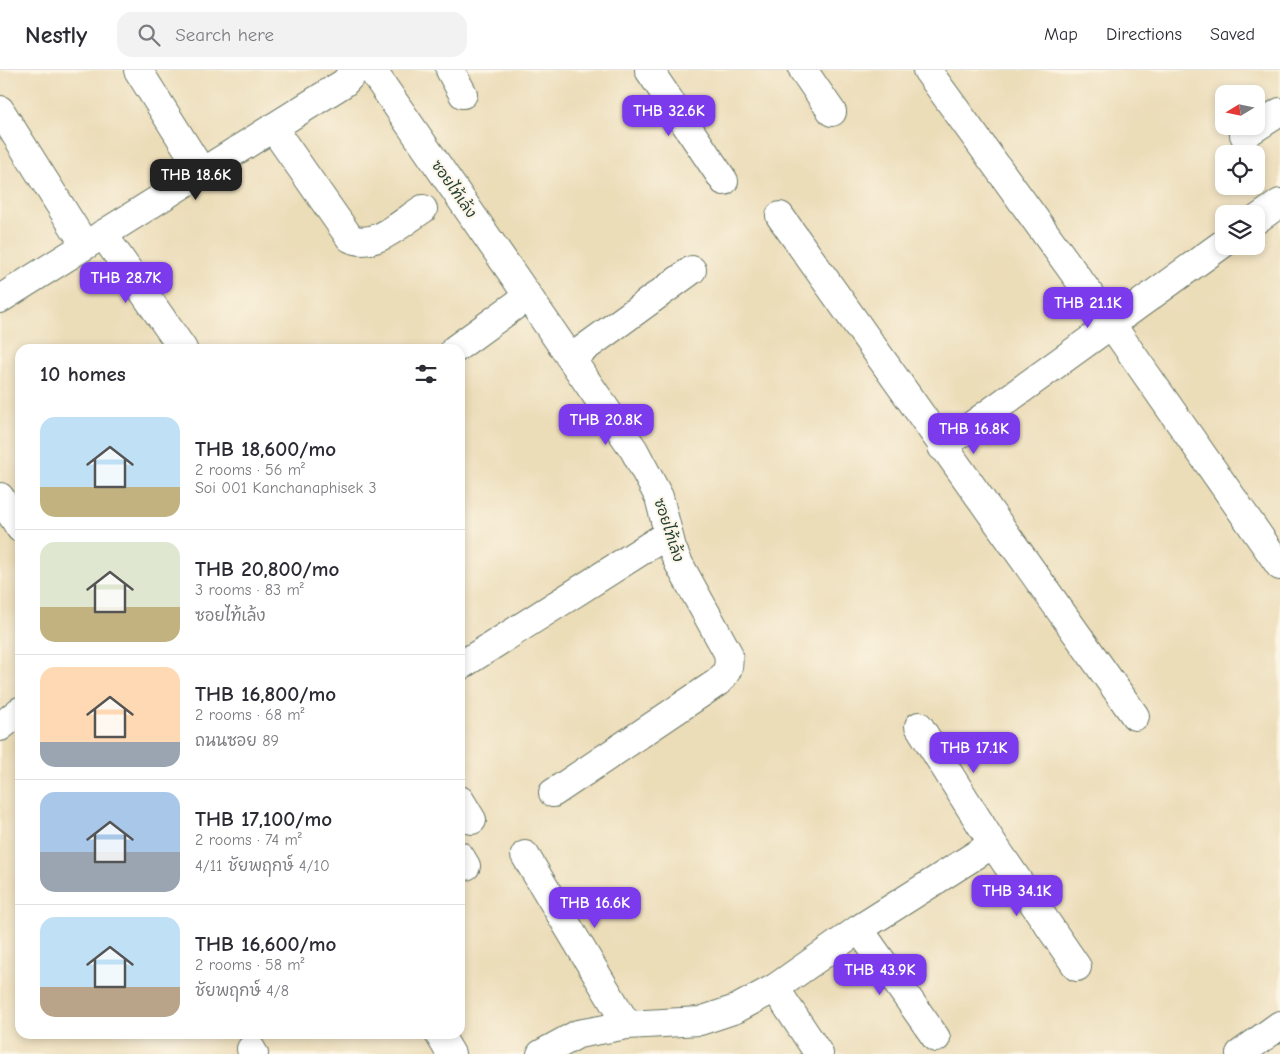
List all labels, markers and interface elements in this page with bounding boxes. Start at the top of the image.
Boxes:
search box [117,12,467,57]
text: Nestly [25,21,87,49]
icon: search [135,21,163,49]
text: Search here [175,24,274,46]
text: Map [1044,24,1078,45]
text: Directions [1106,24,1182,45]
text: Saved [1210,24,1255,45]
north arrow [1215,85,1265,135]
map controls [1215,85,1265,255]
pin: THB 32.6K [612,94,726,137]
text: THB 32.6K [633,102,705,120]
button: locate [1215,145,1265,195]
street label: ซอยไท้เล้ง [428,156,481,221]
pin: THB 18.6K [139,158,253,201]
text: THB 18.6K [161,166,231,184]
button: layers [1215,205,1265,255]
pin: THB 28.7K [69,262,183,304]
text: THB 28.7K [91,269,161,287]
pin: THB 21.1K [1031,286,1145,329]
text: THB 21.1K [1054,294,1122,312]
icon: filters [412,360,440,388]
text: 10 homes [40,362,126,386]
pin: THB 20.8K [549,404,663,446]
text: THB 20.8K [570,411,642,429]
pin: THB 16.8K [917,412,1031,455]
text: THB 16.8K [939,420,1009,438]
icon: home [80,437,140,497]
text: THB 18,600/mo [195,437,336,461]
text: 2 rooms · 56 m² [195,461,305,479]
text: Soi 001 Kanchanaphisek 3 [195,479,377,497]
street label: ซอยไท้เล้ง [650,496,689,564]
text: THB 20,800/mo [195,557,339,581]
icon: home [80,562,140,622]
text: 3 rooms · 83 m² [195,581,304,599]
text: ซอยไท้เล้ง [195,607,265,625]
text: THB 16,800/mo [195,682,336,706]
icon: home [80,687,140,747]
text: 2 rooms · 68 m² [195,706,305,724]
text: ถนนซอย 89 [195,732,279,750]
pin: THB 17.1K [917,732,1031,774]
text: THB 17.1K [941,739,1007,757]
text: THB 17,100/mo [195,807,332,831]
icon: home [80,812,140,872]
text: 2 rooms · 74 m² [195,831,302,849]
text: 4/11 ชัยพฤกษ์ 4/10 [195,857,330,875]
pin: THB 34.1K [960,874,1074,917]
text: THB 34.1K [983,882,1051,900]
pin: THB 16.6K [538,886,652,929]
text: THB 16.6K [560,894,630,912]
text: THB 16,600/mo [195,932,336,956]
icon: home [80,937,140,997]
pin: THB 43.9K [823,954,937,996]
text: 2 rooms · 58 m² [195,956,305,974]
text: THB 43.9K [845,961,915,979]
text: ชัยพฤกษ์ 4/8 [195,982,289,1000]

